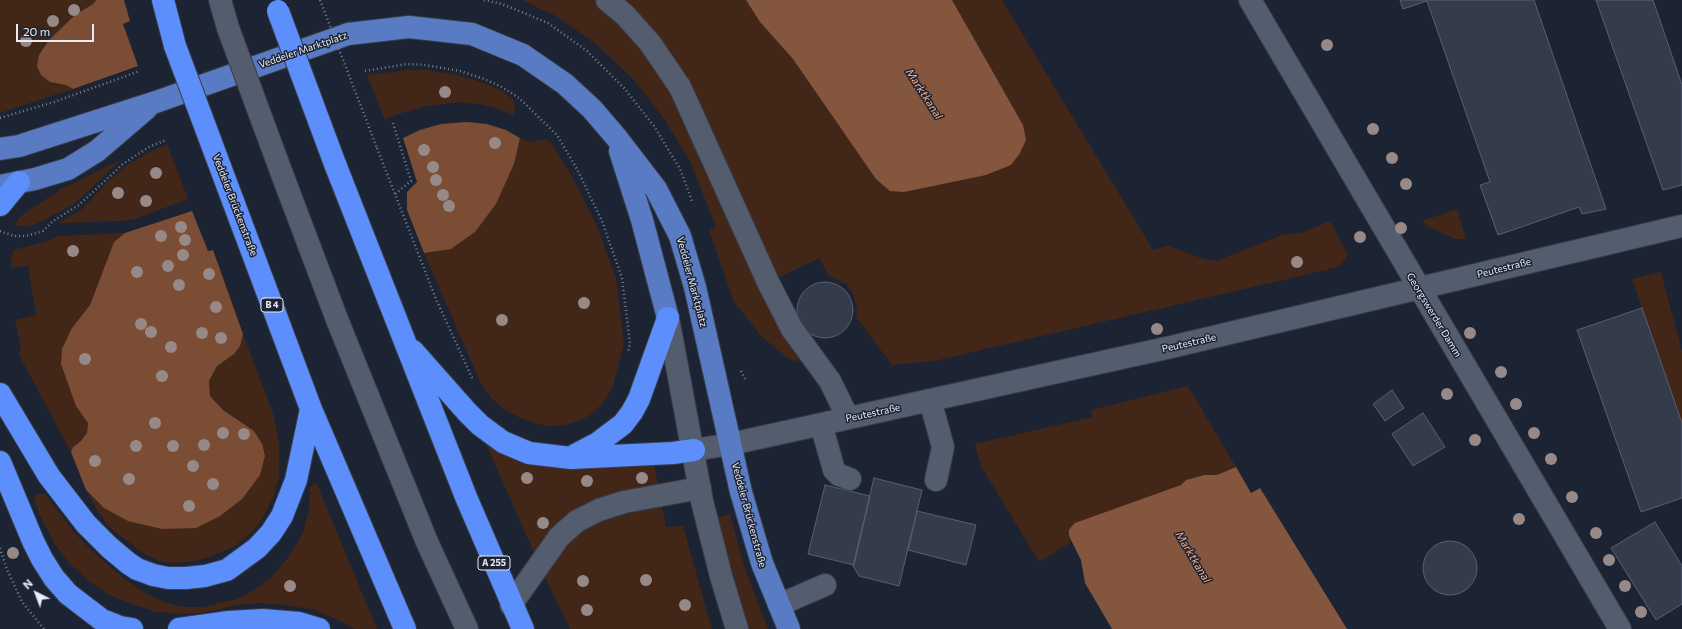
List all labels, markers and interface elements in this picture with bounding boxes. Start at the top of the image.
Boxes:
scale bar [18,16,96,42]
text: 20 m [23,24,50,38]
street label: Veddeler Marktplatz [257,29,349,71]
water label: Marktkanal [903,66,945,122]
street label: Veddeler Brückenstraße [210,152,260,258]
street label: Veddeler Marktplatz [674,236,710,328]
street label: Peutestraße [1476,255,1532,281]
street label: Georgswerder Damm [1404,271,1464,359]
road number: B 4 [261,298,283,312]
street label: Peutestraße [1161,331,1217,355]
street label: Peutestraße [845,401,901,425]
street label: Veddeler Brückenstraße [729,461,769,569]
water label: Marktkanal [1173,529,1213,585]
road number: A 255 [478,556,510,570]
north arrow [16,573,56,613]
text: N [20,576,35,591]

